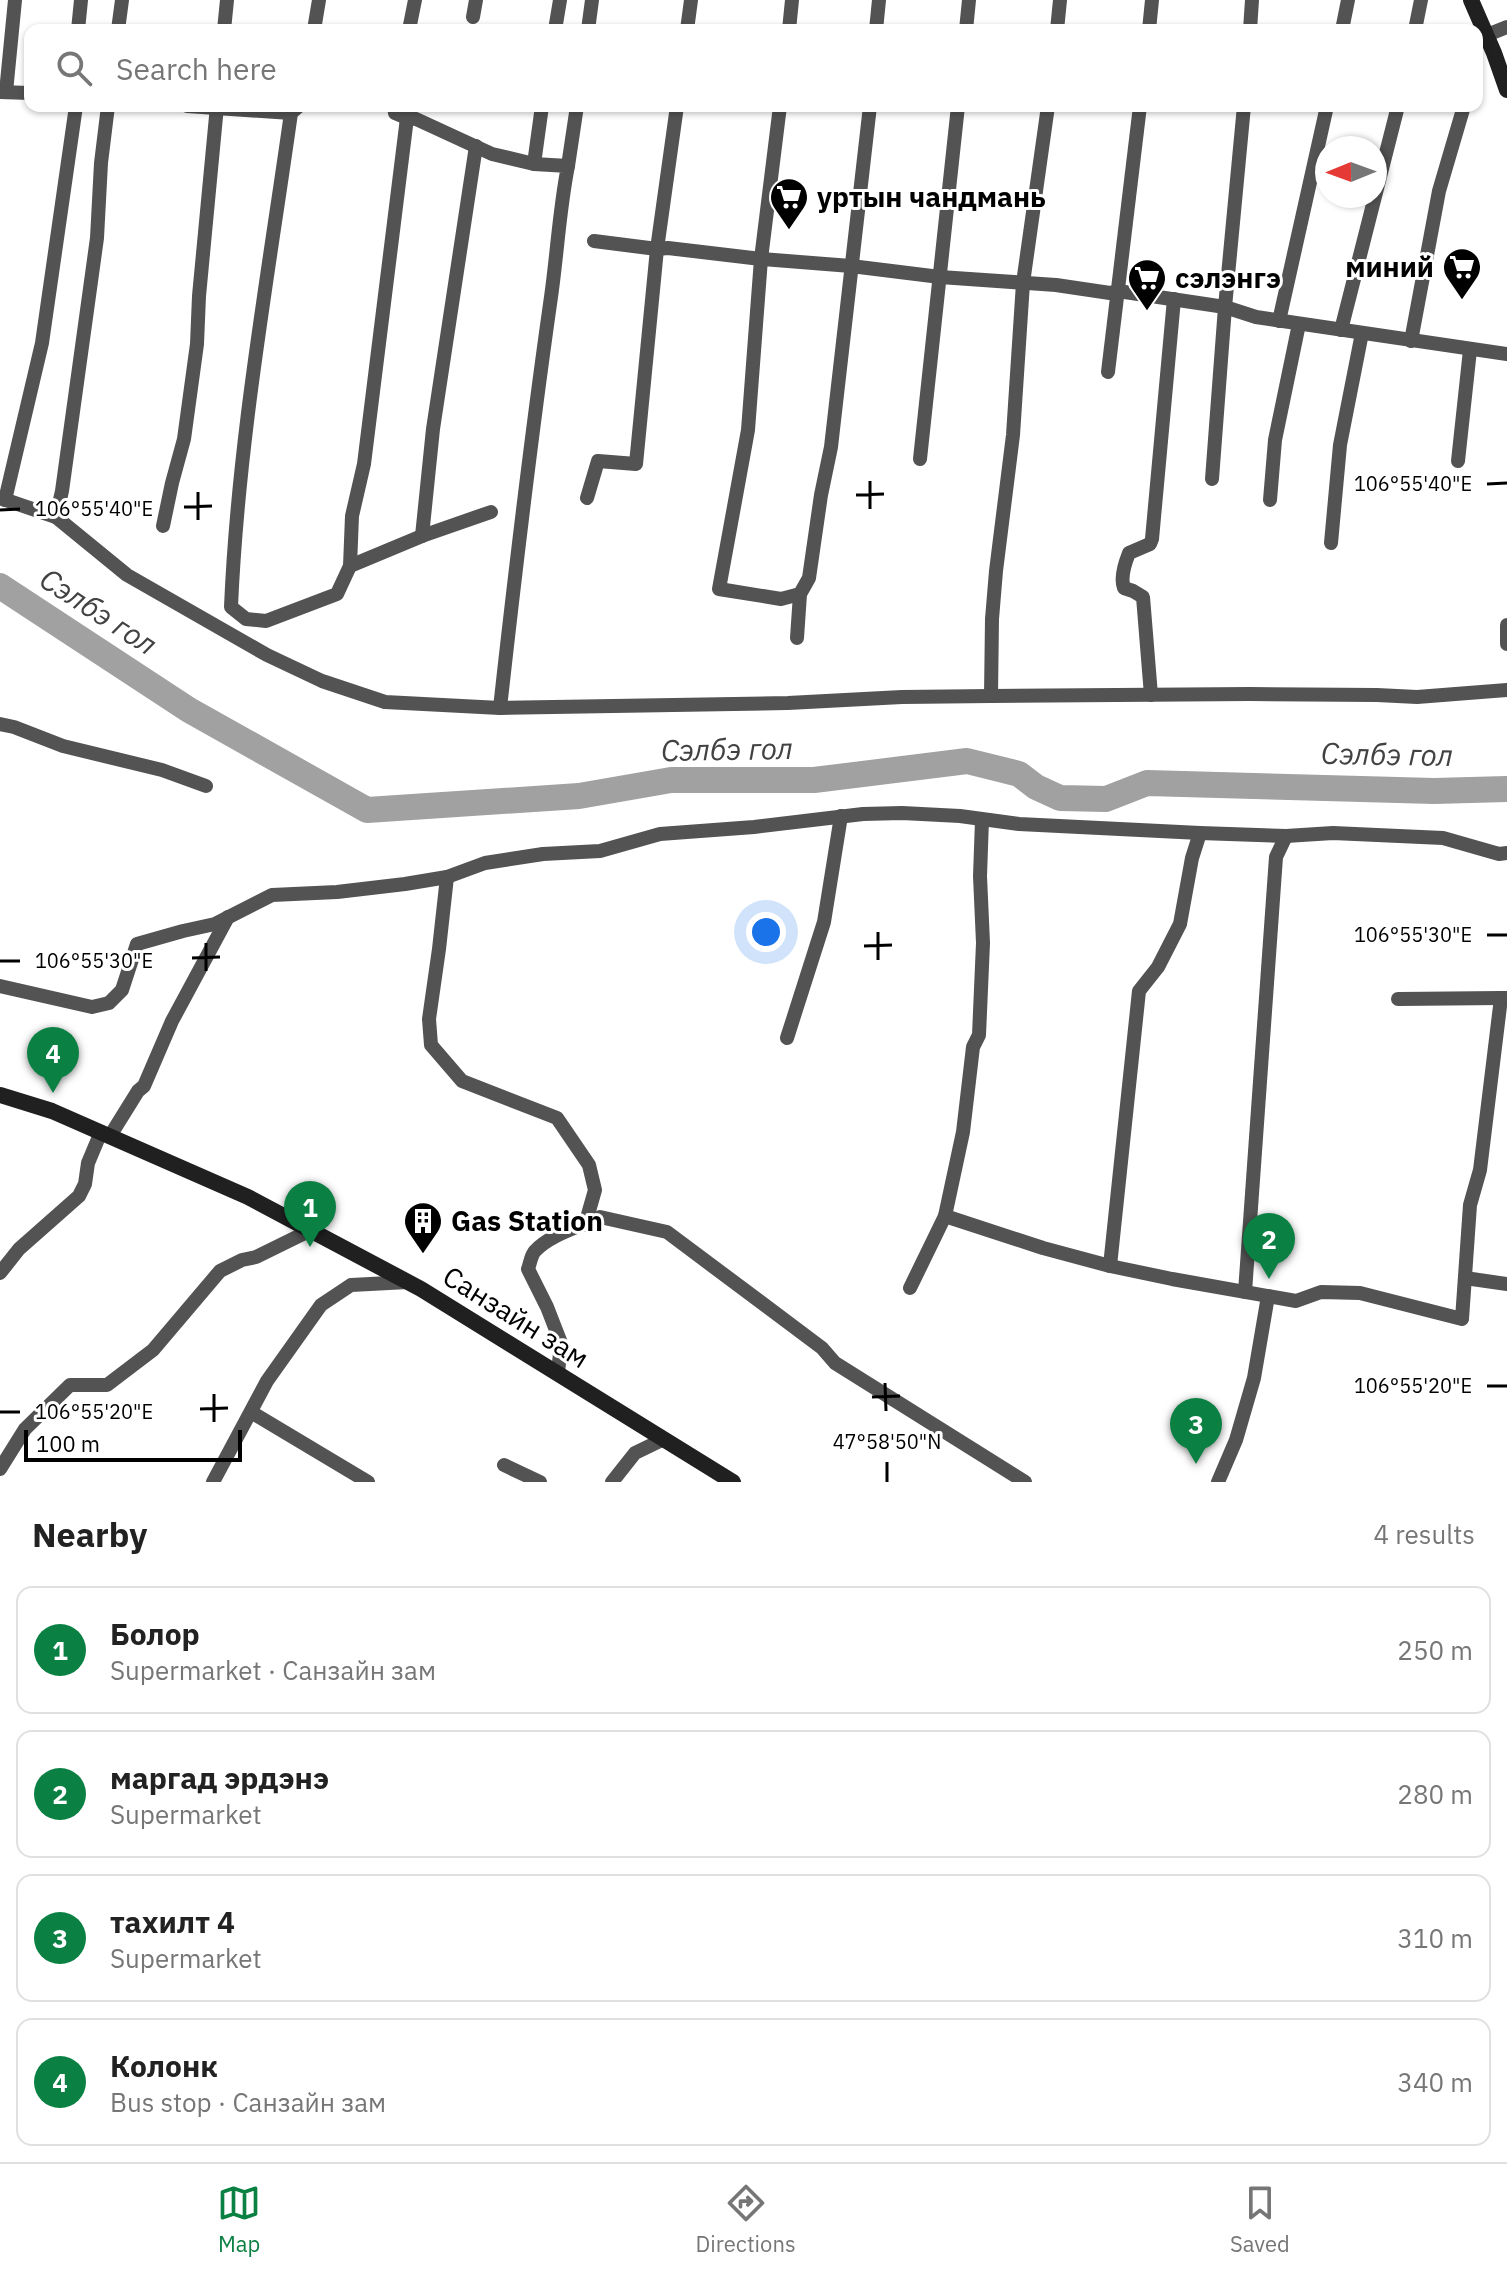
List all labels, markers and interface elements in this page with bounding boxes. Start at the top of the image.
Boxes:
search box [24,24,1483,112]
icon: search [52,46,96,90]
text: Search here [116,49,277,88]
north arrow [1315,136,1387,208]
supermarket icon: уртын чандмань [768,176,810,231]
place label: уртын чандмань [817,178,1046,215]
supermarket icon: миний [1441,246,1483,301]
place label: миний [1345,248,1434,285]
supermarket icon: сэлэнгэ [1126,257,1168,312]
place label: сэлэнгэ [1175,259,1281,296]
text: 106°55'40"E [1354,470,1472,497]
text: 106°55'40"E [35,495,153,522]
water label: Сэлбэ гол [33,558,165,663]
water label: Сэлбэ гол [661,728,793,769]
water label: Сэлбэ гол [1321,733,1453,774]
your location [746,912,786,952]
text: 106°55'30"E [1354,921,1472,948]
text: 106°55'30"E [35,947,153,974]
pin: 4 [27,1027,79,1093]
pin: 1 [284,1181,336,1247]
building icon: Gas Station [402,1200,444,1255]
place label: Gas Station [451,1202,603,1239]
pin: 2 [1243,1213,1295,1279]
street label: Санзайн зам [436,1257,596,1376]
text: 106°55'20"E [1354,1372,1472,1399]
text: 106°55'20"E [35,1398,153,1425]
pin: 3 [1170,1398,1222,1464]
scale bar [24,1426,242,1462]
text: 47°58'50"N [833,1428,941,1455]
text: 100 m [36,1429,100,1458]
text: Nearby [32,1512,147,1556]
text: 4 results [1373,1517,1475,1551]
text: Болор [110,1614,200,1653]
text: 1 [52,1633,68,1667]
text: 250 m [1397,1633,1473,1667]
text: Supermarket · Санзайн зам [110,1653,436,1687]
text: маргад эрдэнэ [110,1758,329,1797]
text: 2 [52,1777,68,1811]
text: 280 m [1397,1777,1473,1811]
text: Supermarket [110,1797,262,1831]
text: тахилт 4 [110,1902,235,1941]
text: 3 [52,1921,68,1955]
text: 310 m [1397,1921,1473,1955]
text: Supermarket [110,1941,262,1975]
text: Колонк [110,2046,218,2085]
text: 4 [52,2065,68,2099]
text: 340 m [1397,2065,1473,2099]
text: Bus stop · Санзайн зам [110,2085,386,2119]
tab: Map [217,2181,261,2258]
tab: Directions [696,2181,796,2258]
tab: Saved [1230,2181,1290,2258]

